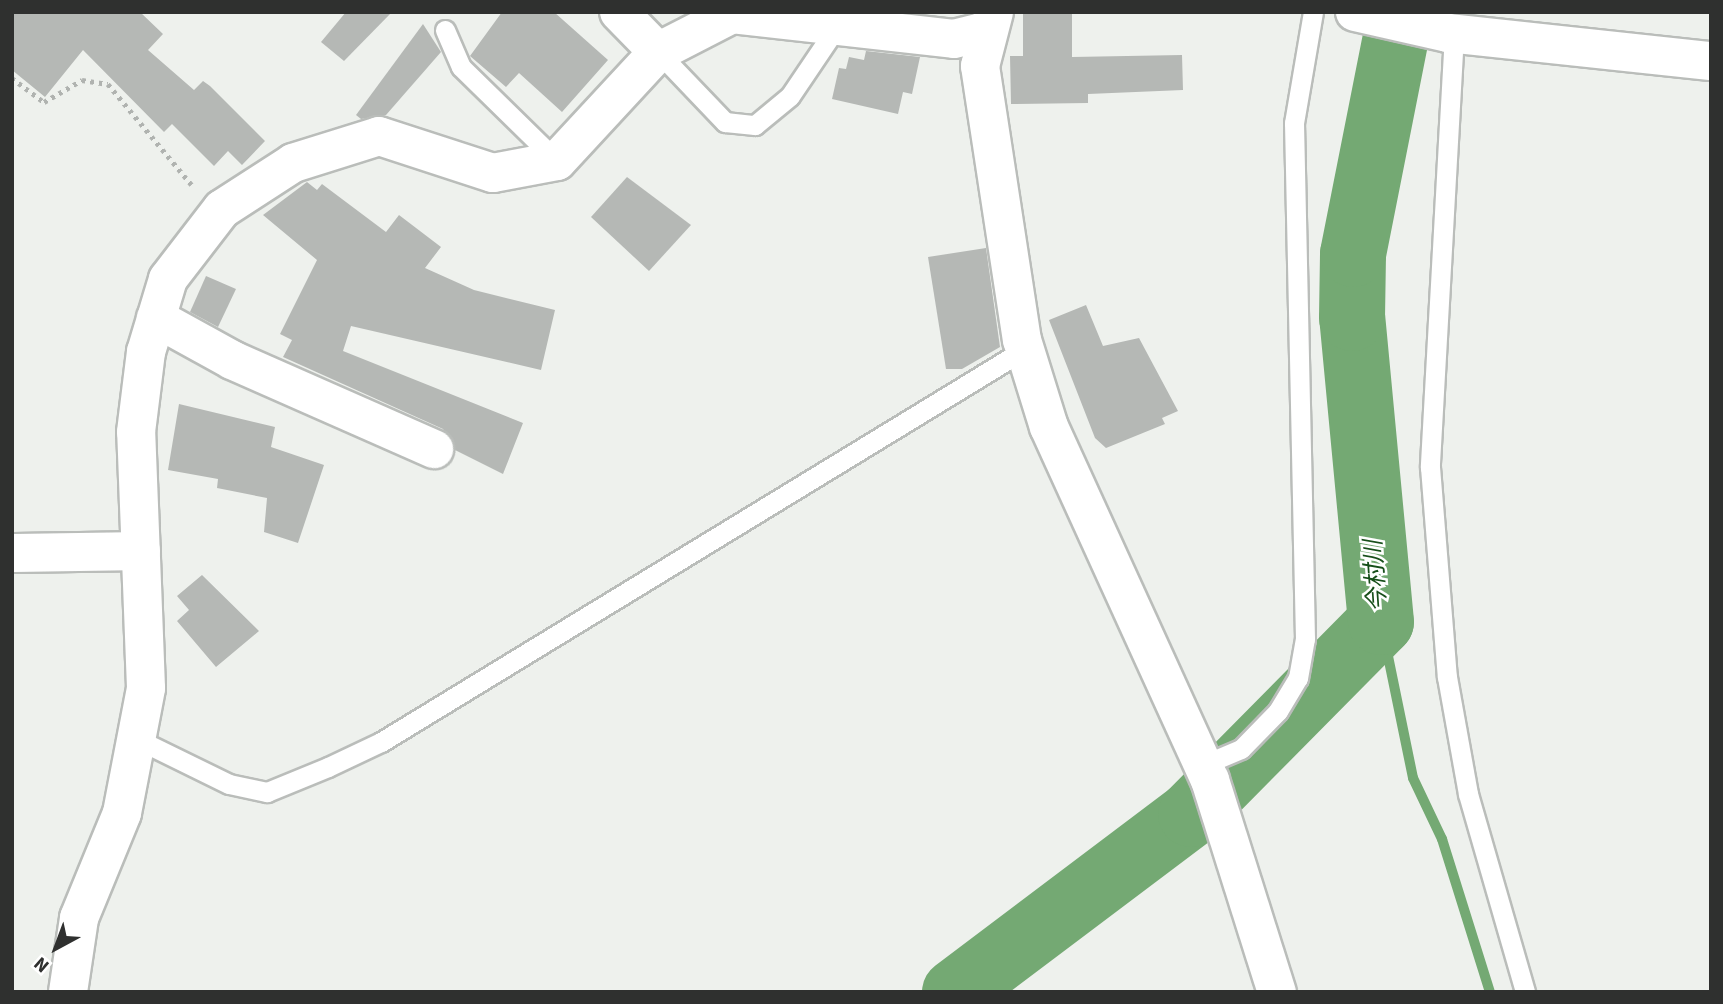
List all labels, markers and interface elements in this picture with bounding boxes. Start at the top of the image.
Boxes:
water label: 今村川 [1359,539,1393,613]
north arrow [21,913,91,983]
text: N [28,950,56,979]

